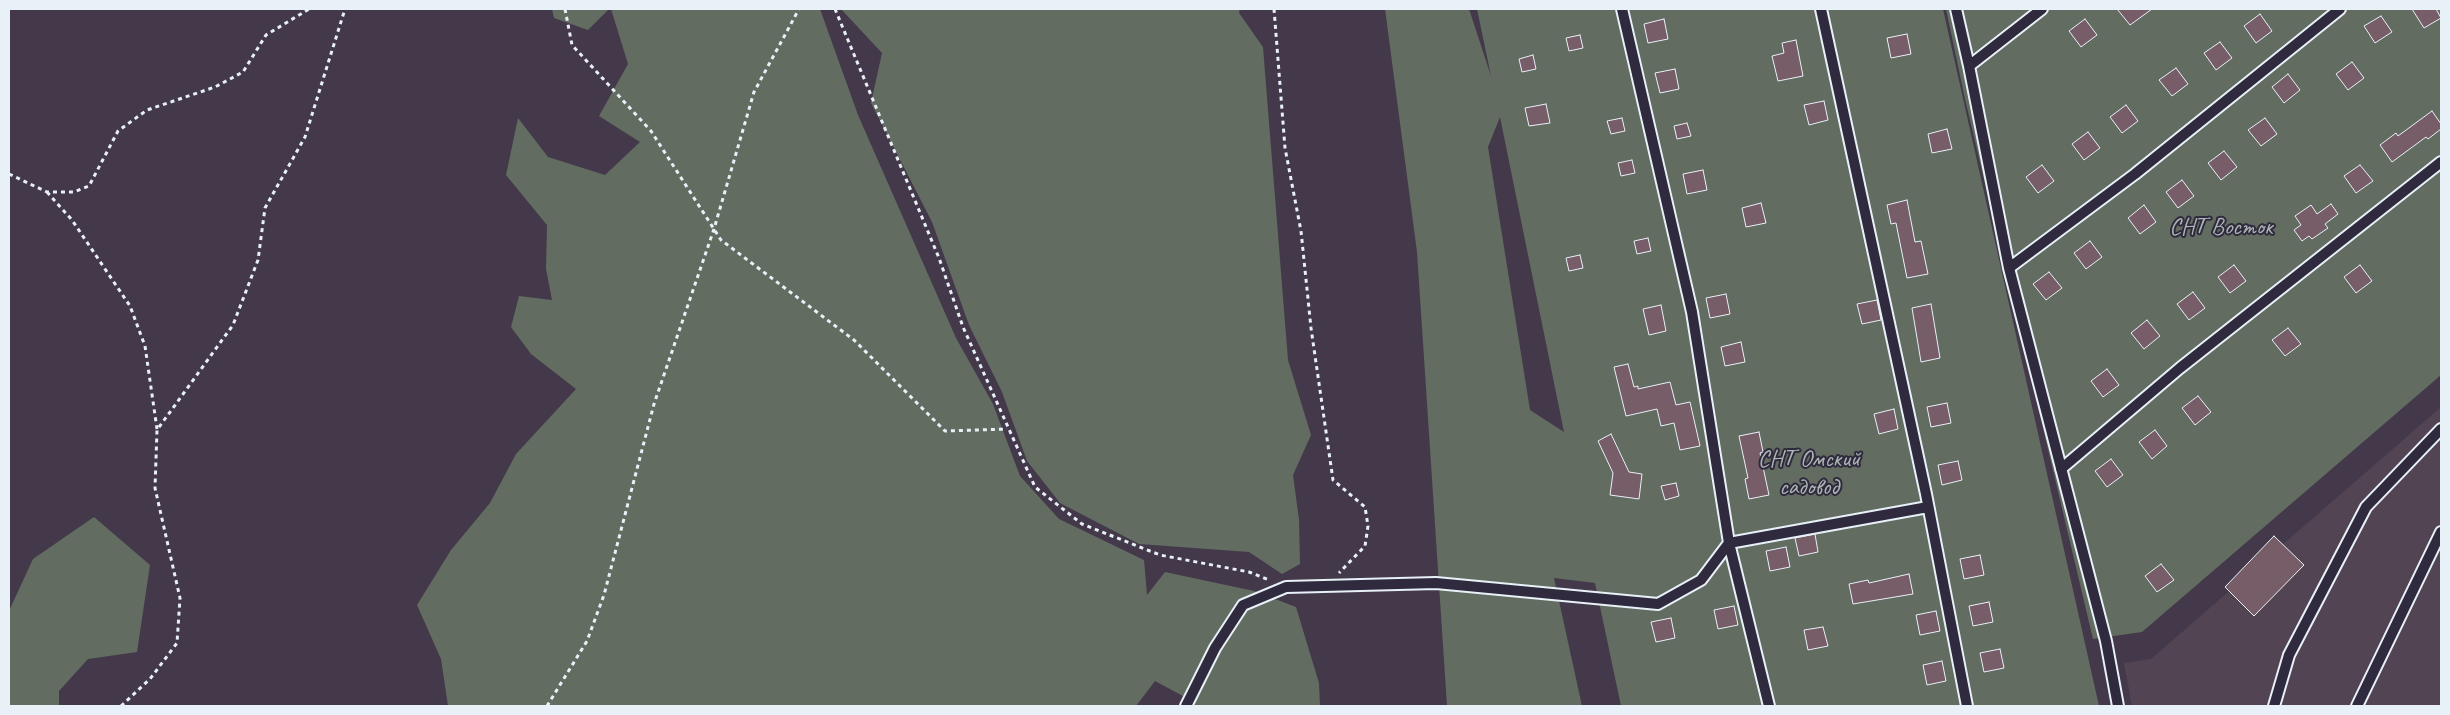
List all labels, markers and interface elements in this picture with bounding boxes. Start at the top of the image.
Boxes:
park label: СНТ Восток [2169,214,2273,242]
park label: СНТ Омский садовод [1758,446,1860,502]

